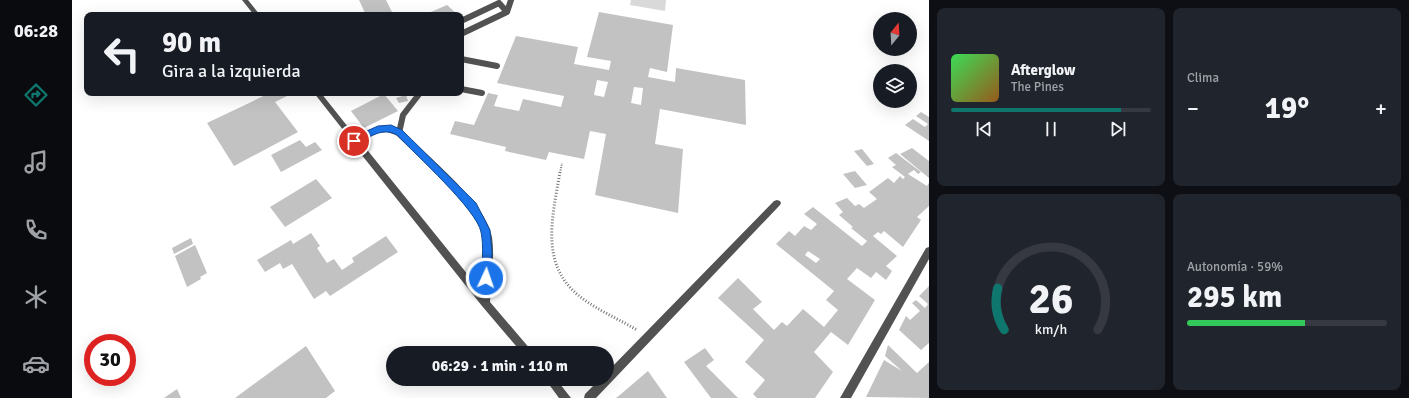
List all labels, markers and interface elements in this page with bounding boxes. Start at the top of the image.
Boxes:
north arrow [873,12,917,56]
map controls [873,12,917,108]
text: 06:28 [14,20,58,42]
text: 90 m [162,26,221,60]
icon: left [96,28,148,80]
text: Gira a la izquierda [162,60,301,82]
text: Afterglow [1011,61,1075,79]
button: layers [873,64,917,108]
text: Clima [1187,70,1219,86]
text: The Pines [1011,79,1064,95]
icon: directions [22,81,50,109]
text: 19° [1265,90,1309,127]
text: − [1187,95,1199,122]
text: + [1375,95,1387,122]
icon: previous [973,118,995,140]
icon: pause [1040,118,1062,140]
icon: next [1107,118,1129,140]
pin [337,124,371,158]
icon: arrive [343,130,365,152]
icon: music [22,148,50,176]
icon: phone [22,216,50,244]
position arrow [465,257,507,299]
text: Autonomía · 59% [1187,259,1283,275]
text: 26 [1029,274,1073,325]
text: 295 km [1187,279,1282,316]
icon: climate [22,283,50,311]
text: km/h [1035,321,1067,338]
speed limit sign: 30 [84,334,136,386]
icon: car [22,350,50,378]
text: 06:29 · 1 min · 110 m [432,357,568,375]

